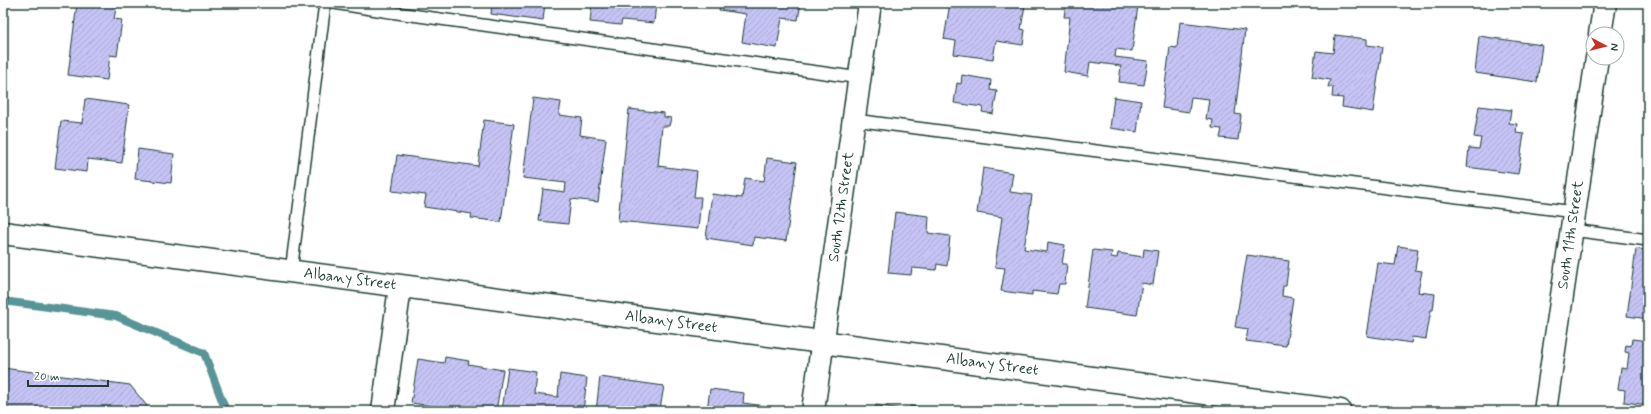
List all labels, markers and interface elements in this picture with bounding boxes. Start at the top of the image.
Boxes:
north arrow [1585,26,1625,66]
text: N [1607,43,1621,52]
street label: South 12th Street [824,150,859,263]
street label: South 11th Street [1553,179,1589,291]
street label: Albany Street [303,263,398,295]
street label: Albany Street [624,306,719,338]
street label: Albany Street [945,349,1040,381]
scale bar [28,362,108,388]
text: 20 m [34,369,60,385]

